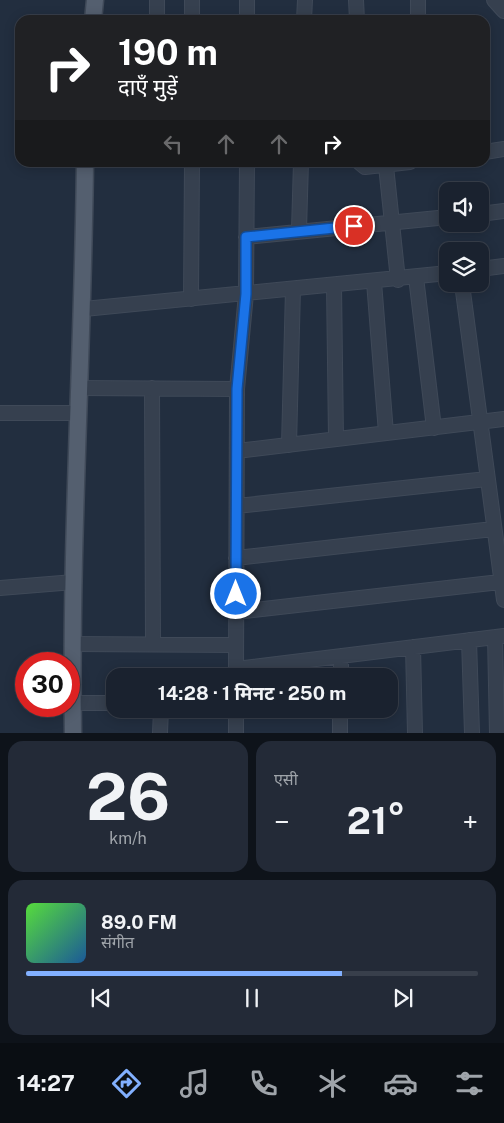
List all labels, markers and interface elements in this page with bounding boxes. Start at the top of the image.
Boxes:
text: 190 m [118,32,218,73]
icon: right [35,35,100,100]
text: दाएँ मुड़ें [118,74,178,100]
icon: left [159,130,187,158]
icon: ahead [212,130,240,158]
icon: ahead [265,130,293,158]
icon: right [318,130,346,158]
map controls [439,182,489,292]
button: sound [439,182,489,232]
pin [333,205,375,247]
icon: arrive [340,212,368,240]
button: layers [439,242,489,292]
position arrow [209,567,261,619]
speed limit sign: 30 [15,652,80,717]
text: 14:28 · 1 मिनट · 250 m [158,682,346,704]
text: 26 [86,758,170,835]
text: एसी [274,770,298,789]
text: 21° [347,798,405,843]
text: − [274,805,290,838]
text: + [462,805,478,838]
text: km/h [109,829,147,848]
text: 89.0 FM [101,911,177,933]
text: संगीत [101,933,134,952]
icon: previous [87,984,115,1012]
icon: pause [238,984,266,1012]
icon: next [389,984,417,1012]
icon: directions [109,1066,144,1101]
icon: music [177,1066,212,1101]
icon: phone [246,1066,281,1101]
icon: climate [315,1066,350,1101]
icon: car [383,1066,418,1101]
icon: filters [452,1066,487,1101]
text: 14:27 [17,1070,75,1096]

